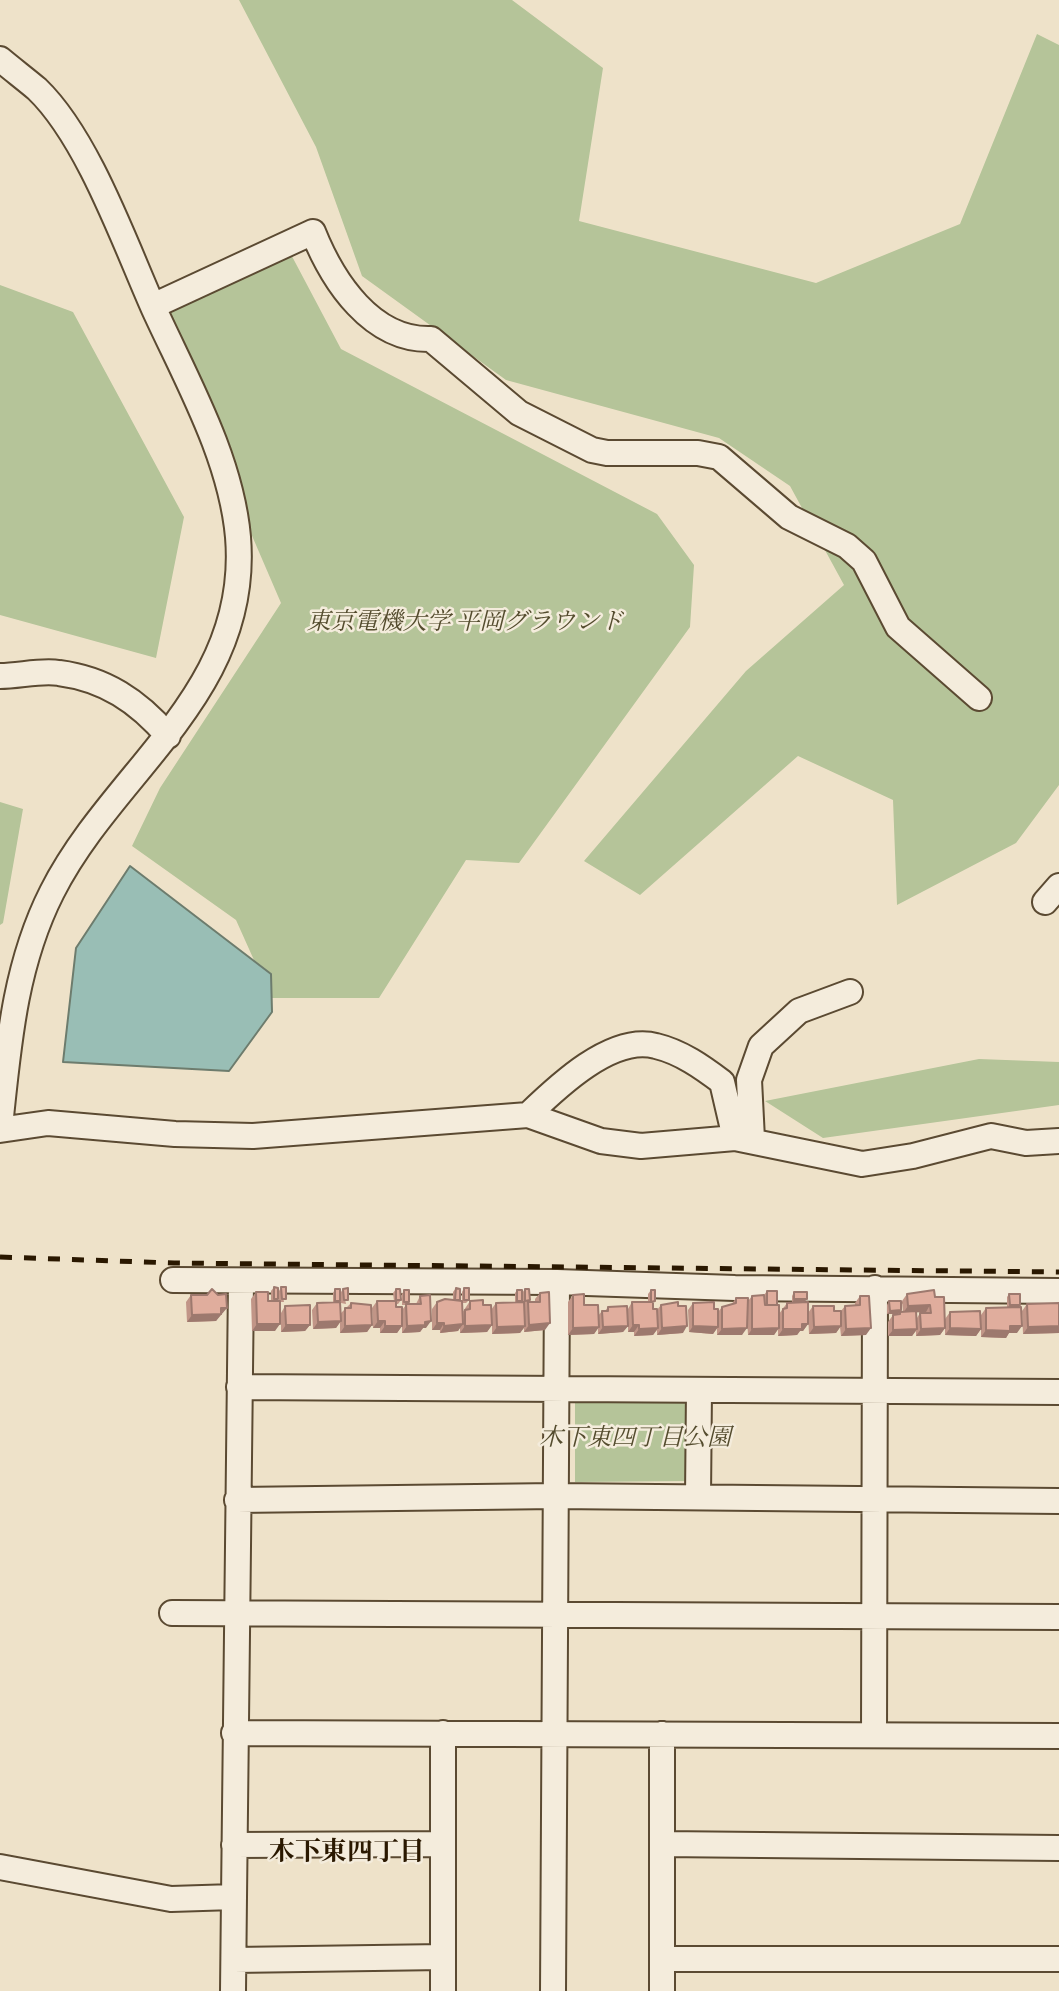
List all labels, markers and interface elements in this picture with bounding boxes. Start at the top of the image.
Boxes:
park label: 東京電機大学 平岡グラウンド [307,608,623,636]
park label: 木下東四丁目公園 [539,1424,731,1452]
district label: 木下東四丁目 [269,1837,425,1869]

